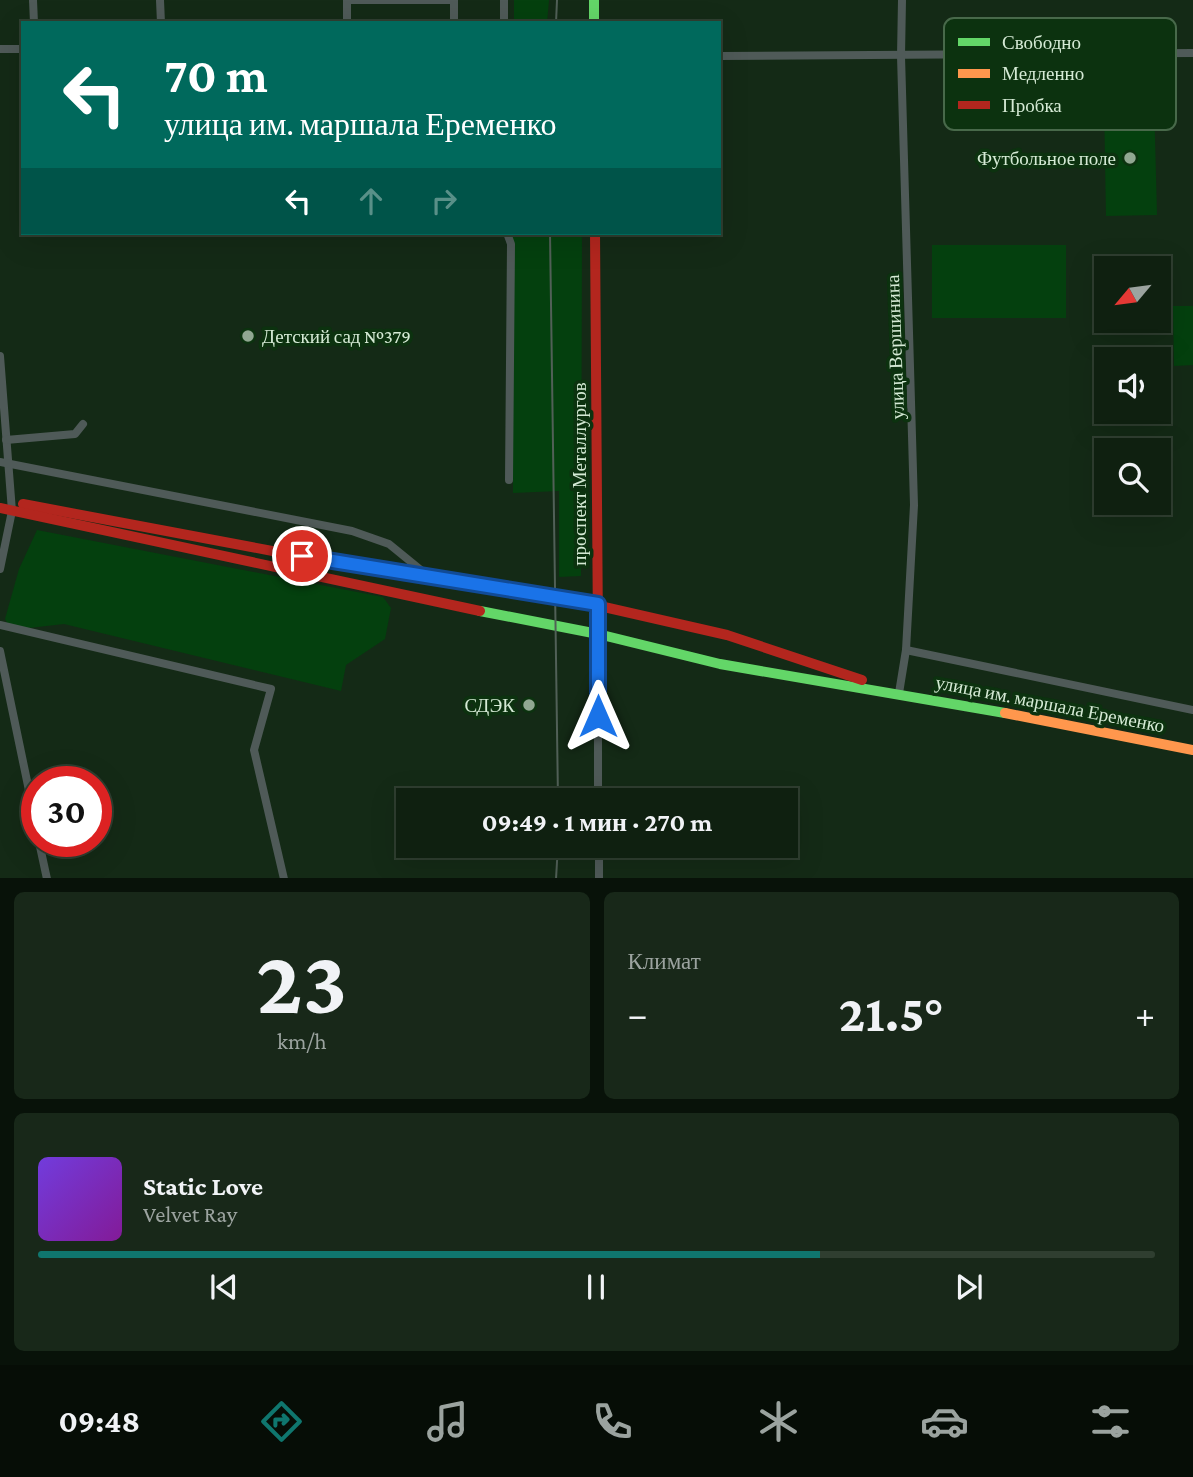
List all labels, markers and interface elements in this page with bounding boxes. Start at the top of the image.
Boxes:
legend [944,18,1176,130]
text: Свободно [1002,32,1081,53]
text: 70 m [164,48,268,103]
icon: left [49,49,140,140]
text: Медленно [1002,63,1084,84]
text: Пробка [1002,95,1062,116]
text: улица им. маршала Еременко [164,106,556,142]
place label: Футбольное поле [977,148,1116,169]
marker: Футбольное поле [1122,150,1138,166]
icon: left [279,182,317,220]
icon: ahead [352,182,390,220]
icon: right [425,182,463,220]
north arrow [1094,256,1171,332]
map controls [1094,256,1171,515]
street label: улица Вершинина [882,274,908,420]
place label: Детский сад №379 [262,326,411,347]
marker: Детский сад №379 [240,328,256,344]
button: sound [1094,347,1171,424]
street label: проспект Металлургов [569,382,590,566]
button: search [1094,438,1171,515]
pin [272,526,332,586]
icon: arrive [283,537,321,575]
street label: улица им. маршала Еременко [934,671,1166,737]
position arrow [561,679,635,753]
place label: СДЭК [465,695,515,716]
marker: СДЭК [521,697,537,713]
speed limit sign: 30 [21,766,112,857]
text: 09:49 · 1 мин · 270 m [482,808,712,837]
text: 23 [256,931,347,1033]
text: Климат [628,948,701,974]
text: 21.5° [839,984,944,1042]
text: − [628,993,648,1035]
text: + [1135,993,1155,1035]
text: km/h [277,1028,327,1054]
text: Static Love [143,1172,263,1201]
text: Velvet Ray [143,1201,237,1227]
icon: previous [205,1268,243,1306]
icon: pause [577,1268,615,1306]
icon: next [950,1268,988,1306]
icon: directions [257,1397,306,1446]
icon: music [423,1397,472,1446]
icon: phone [588,1397,637,1446]
icon: climate [754,1397,803,1446]
icon: car [920,1397,969,1446]
icon: filters [1086,1397,1135,1446]
text: 09:48 [58,1403,140,1439]

